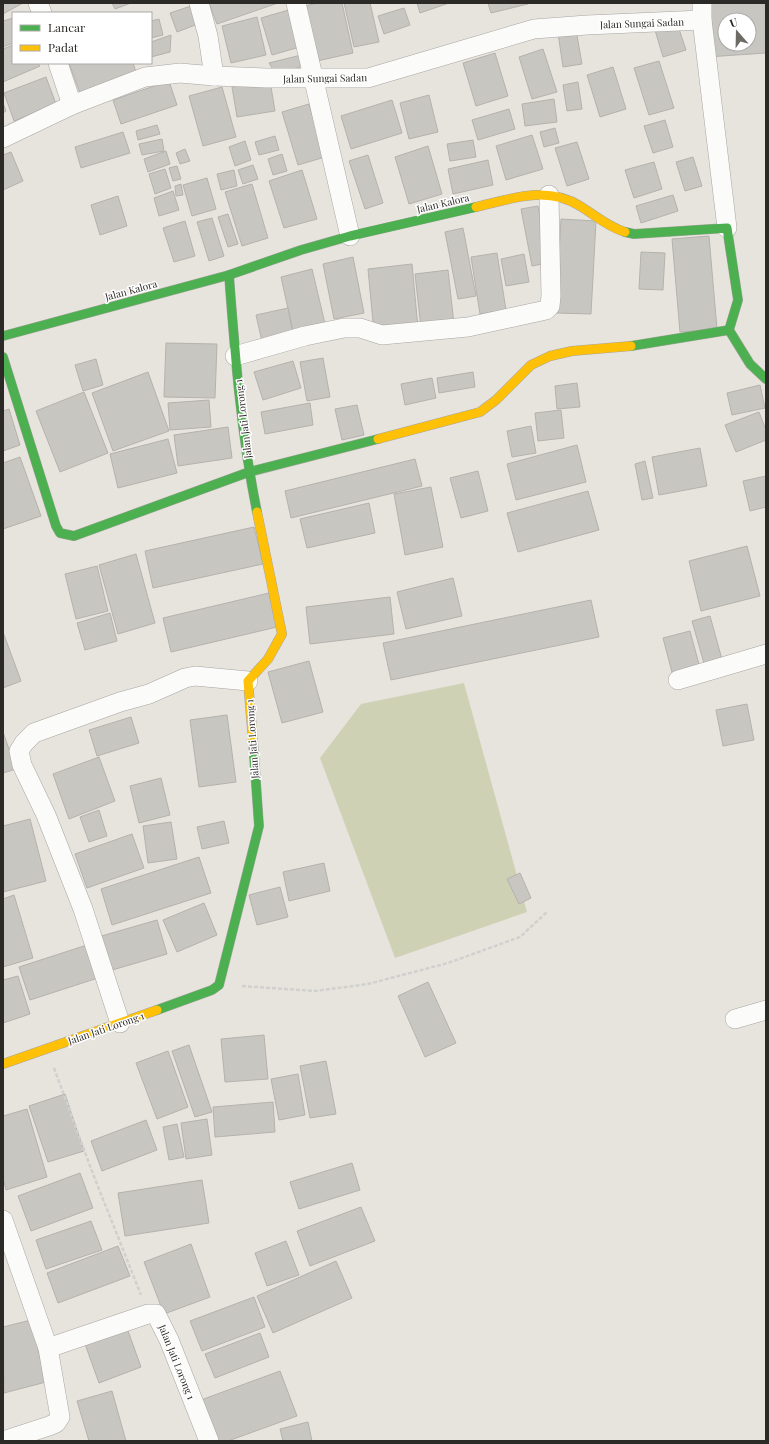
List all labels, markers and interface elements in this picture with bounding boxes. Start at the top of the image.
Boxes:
legend [12,12,152,64]
north arrow [717,12,757,52]
text: U [727,14,740,30]
street label: Jalan Sungai Sadan [599,15,684,31]
text: Lancar [48,19,86,35]
text: Padat [48,39,79,55]
street label: Jalan Sungai Sadan [282,70,367,86]
street label: Jalan Kalora [414,190,471,216]
street label: Jalan Kalora [102,276,159,304]
street label: Jalan Jati Lorong 1 [231,378,255,460]
street label: Jalan Jati Lorong 1 [242,698,262,780]
street label: Jalan Jati Lorong 1 [65,1008,146,1048]
street label: Jalan Jati Lorong 1 [155,1321,199,1402]

